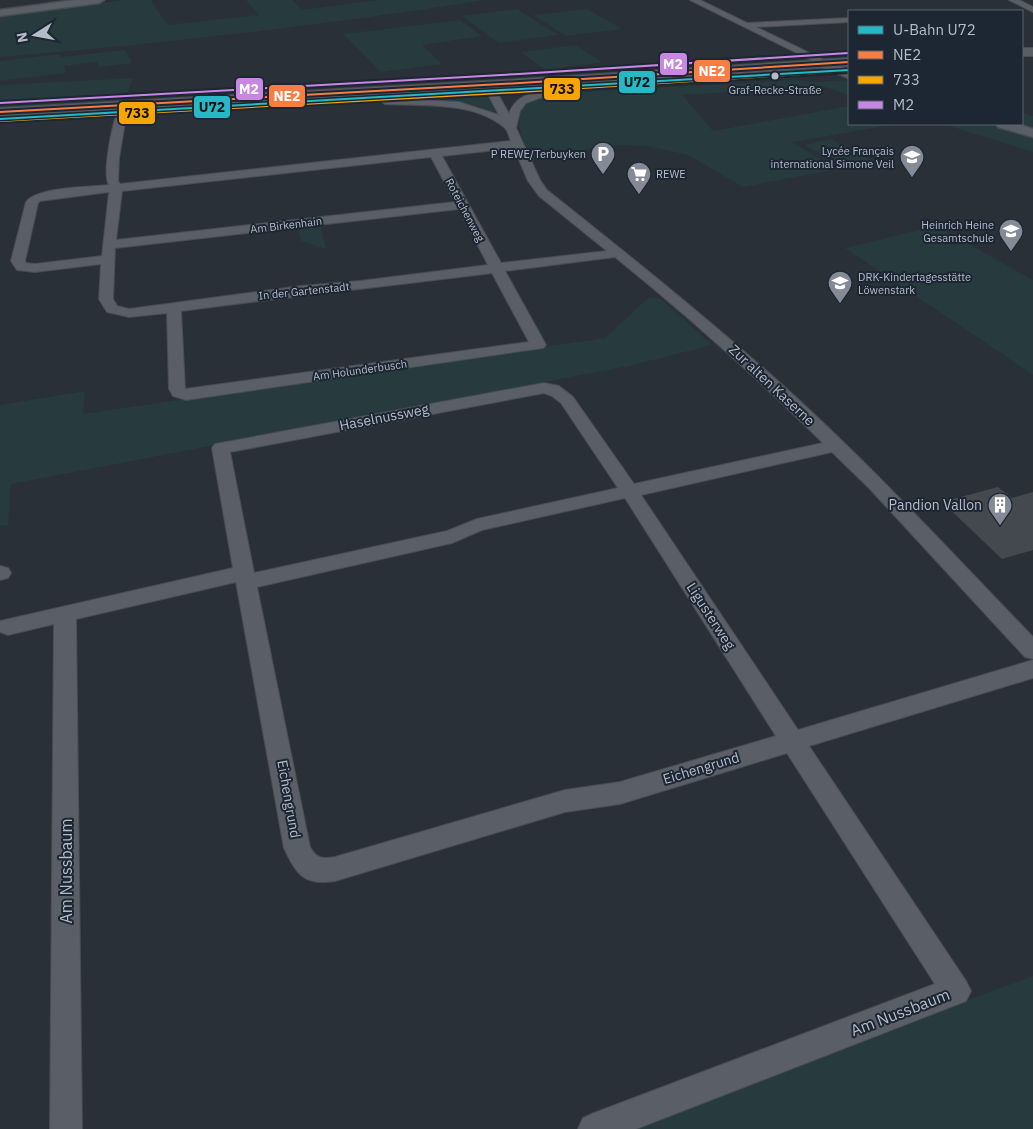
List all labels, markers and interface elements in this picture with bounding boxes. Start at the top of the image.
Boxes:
north arrow [10,10,60,60]
legend [848,10,1023,125]
text: U-Bahn U72 [893,20,976,39]
text: N [12,31,32,44]
text: NE2 [893,45,921,64]
line badge: M2 [659,52,688,76]
text: M2 [663,55,683,73]
line badge: NE2 [693,59,731,83]
text: NE2 [698,62,726,80]
line badge: U72 [618,70,656,94]
text: 733 [893,70,920,89]
marker: Graf-Recke-Straße [770,71,780,81]
text: U72 [624,73,650,91]
line badge: M2 [235,77,264,101]
line badge: 733 [543,77,581,101]
text: M2 [239,80,259,98]
text: 733 [549,80,575,98]
place label: Graf-Recke-Straße [728,83,822,97]
line badge: NE2 [268,84,306,108]
text: NE2 [273,87,301,105]
line badge: U72 [193,95,231,119]
text: M2 [893,95,914,114]
text: U72 [199,98,225,116]
line badge: 733 [118,101,156,125]
text: 733 [124,104,150,122]
parking icon: P REWE/Terbuyken [590,141,616,175]
place label: Lycée Français international Simone Veil [771,144,894,171]
school or university icon: Lycée Français international Simone Veil [899,144,925,178]
place label: P REWE/Terbuyken [491,147,586,161]
supermarket icon: REWE [626,161,652,195]
place label: REWE [656,167,686,181]
street label: Roteichenweg [442,176,488,244]
street label: Am Birkenhain [249,214,323,236]
place label: Heinrich Heine Gesamtschule [921,218,994,245]
school or university icon: Heinrich Heine Gesamtschule [998,218,1024,252]
school or university icon: DRK-Kindertagesstätte Löwenstark [827,270,853,304]
place label: DRK-Kindertagesstätte Löwenstark [858,270,971,297]
street label: In der Gartenstadt [258,279,350,303]
street label: Zur alten Kaserne [725,341,819,430]
street label: Am Holunderbusch [312,356,408,384]
street label: Haselnussweg [338,399,431,434]
building icon: Pandion Vallon [987,492,1013,526]
place label: Pandion Vallon [889,496,982,514]
street label: Ligusterweg [683,579,740,653]
street label: Eichengrund [661,748,741,788]
street label: Eichengrund [273,759,305,839]
street label: Am Nussbaum [56,819,76,923]
street label: Am Nussbaum [848,984,952,1040]

